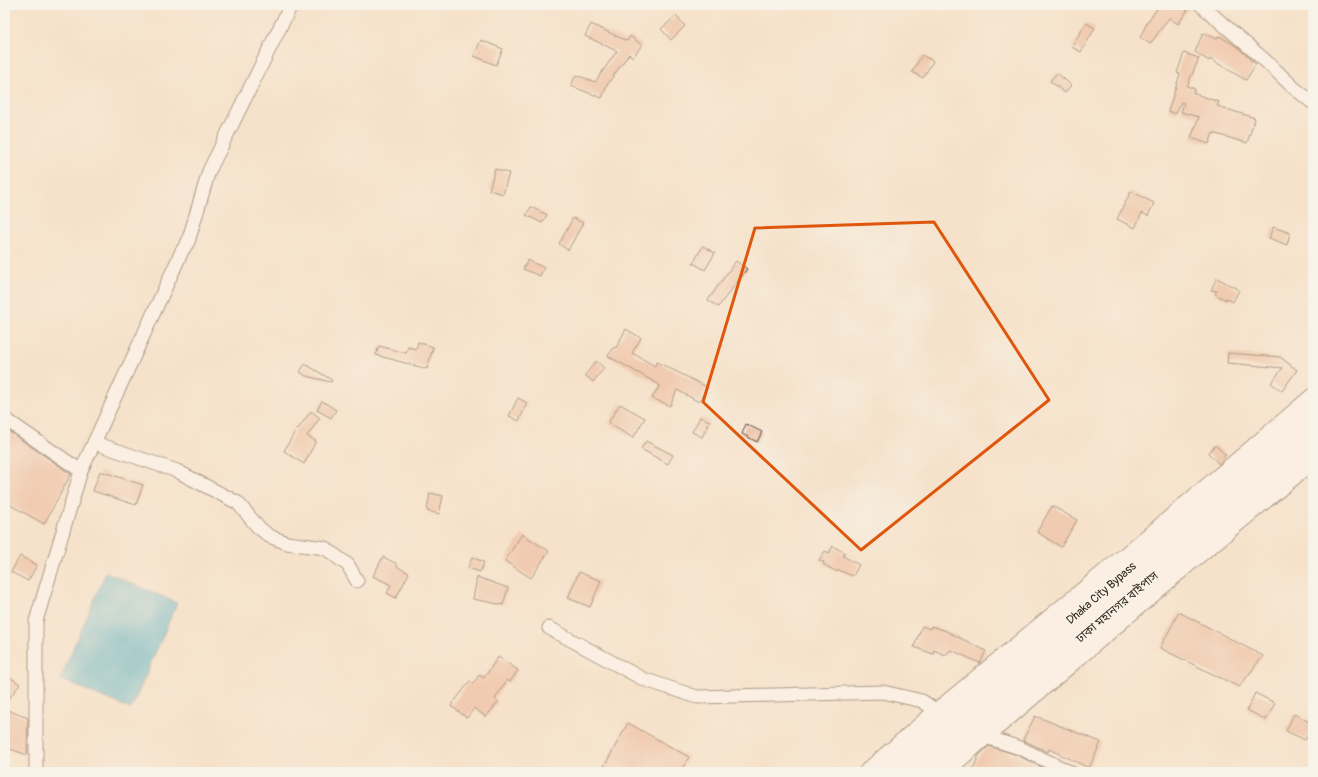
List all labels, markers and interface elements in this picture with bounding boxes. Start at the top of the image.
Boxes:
street label: Dhaka City Bypass [1063,558,1140,628]
street label: ঢাকা মহানগর বাইপাস [1072,567,1162,647]

